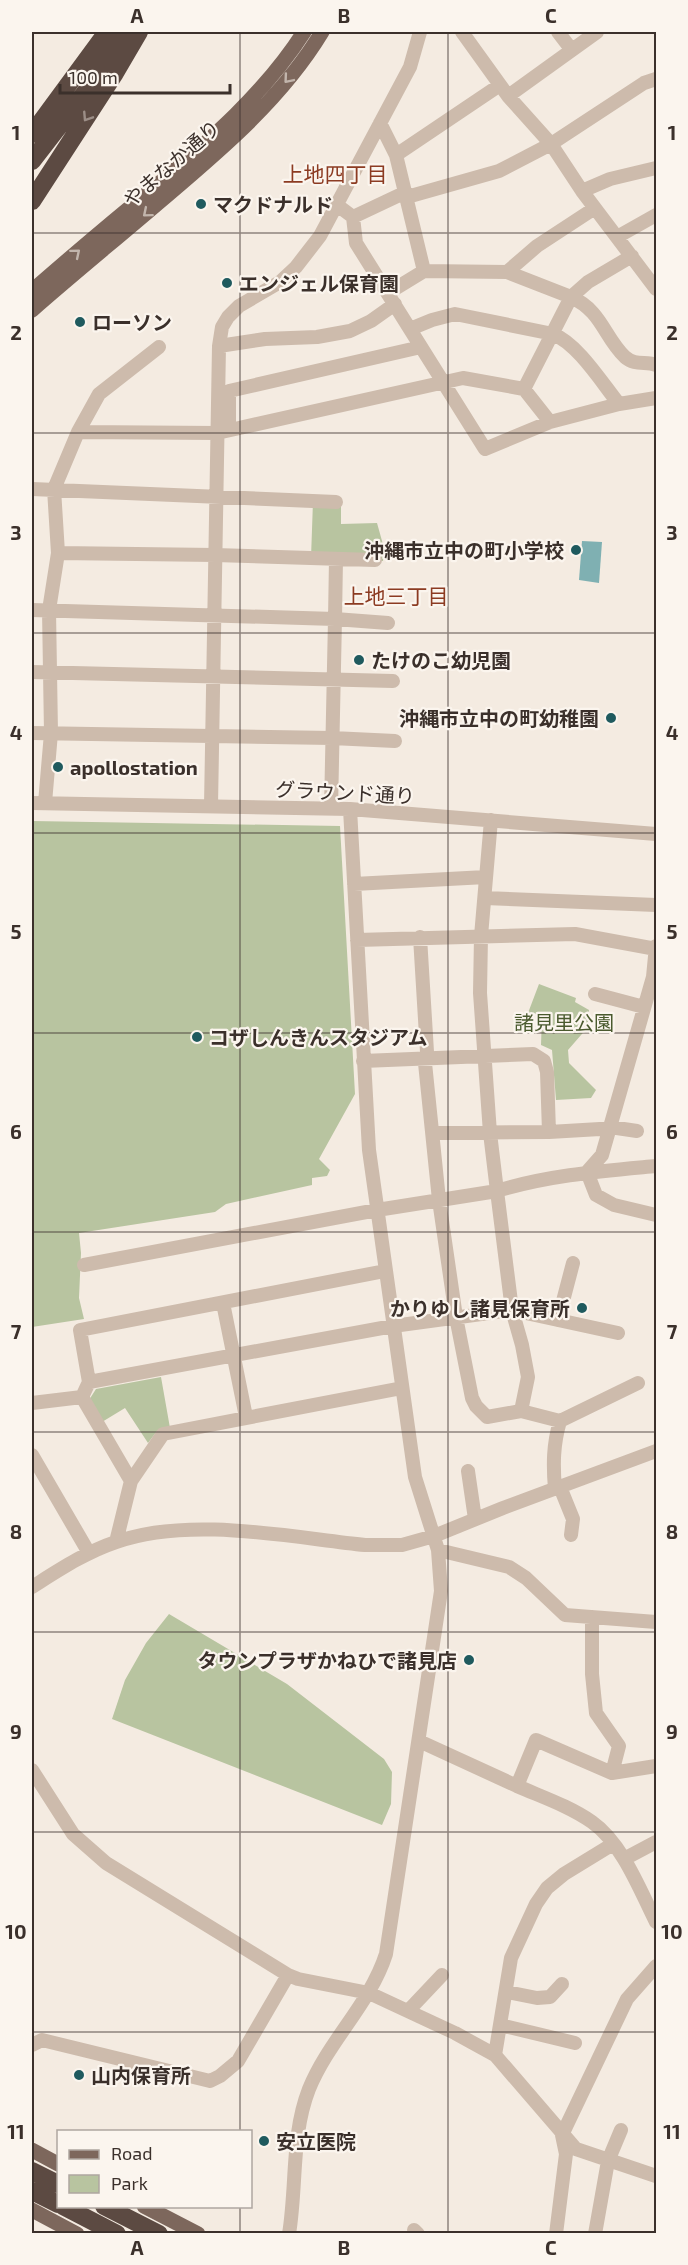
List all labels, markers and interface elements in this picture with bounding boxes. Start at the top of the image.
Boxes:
text: A [130,3,144,27]
text: B [338,3,350,27]
text: C [545,3,557,27]
scale bar [60,57,230,95]
text: 100 m [69,66,118,88]
one-way arrow [284,72,295,83]
one-way arrow [82,111,94,121]
street label: やまなか通り [118,115,224,211]
text: 1 [12,120,20,144]
text: 1 [668,120,676,144]
district label: 上地四丁目 [283,161,388,186]
place label: マクドナルド [213,192,333,216]
marker: マクドナルド [194,197,208,211]
one-way arrow [143,205,154,216]
one-way arrow [69,249,80,260]
place label: エンジェル保育園 [239,271,399,295]
marker: エンジェル保育園 [220,276,234,290]
place label: ローソン [92,310,172,334]
marker: ローソン [73,315,87,329]
text: 2 [10,320,22,344]
text: 2 [666,320,678,344]
text: 3 [10,520,22,544]
text: 3 [666,520,678,544]
place label: 沖縄市立中の町小学校 [364,538,564,562]
marker: 沖縄市立中の町小学校 [569,543,583,557]
district label: 上地三丁目 [344,583,449,608]
place label: たけのこ幼児園 [371,648,511,672]
marker: たけのこ幼児園 [352,653,366,667]
place label: 沖縄市立中の町幼稚園 [399,706,599,730]
marker: 沖縄市立中の町幼稚園 [604,711,618,725]
text: 4 [10,720,23,744]
text: 4 [666,720,679,744]
place label: apollostation [70,755,198,779]
marker: apollostation [51,760,65,774]
street label: グラウンド通り [274,776,416,808]
text: 5 [10,919,22,943]
text: 5 [666,919,678,943]
park label: 諸見里公園 [514,1010,614,1034]
place label: コザしんきんスタジアム [209,1025,428,1049]
marker: コザしんきんスタジアム [190,1030,204,1044]
text: 6 [10,1119,22,1143]
text: 6 [666,1119,678,1143]
place label: かりゆし諸見保育所 [390,1296,570,1320]
marker: かりゆし諸見保育所 [575,1301,589,1315]
text: 7 [11,1319,22,1343]
text: 7 [667,1319,678,1343]
text: 8 [10,1519,22,1543]
text: 8 [666,1519,678,1543]
place label: タウンプラザかねひで諸見店 [198,1648,457,1672]
marker: タウンプラザかねひで諸見店 [462,1653,476,1667]
text: 9 [10,1719,22,1743]
text: 9 [666,1719,678,1743]
text: 10 [5,1919,27,1943]
text: 10 [661,1919,683,1943]
place label: 山内保育所 [91,2063,191,2087]
marker: 山内保育所 [72,2068,86,2082]
text: 11 [7,2119,25,2143]
text: 11 [663,2119,681,2143]
place label: 安立医院 [276,2129,356,2153]
legend [57,2130,252,2208]
marker: 安立医院 [257,2134,271,2148]
text: Road [111,2142,152,2164]
text: Park [111,2172,148,2194]
text: A [130,2235,144,2259]
text: B [338,2235,350,2259]
text: C [545,2235,557,2259]

